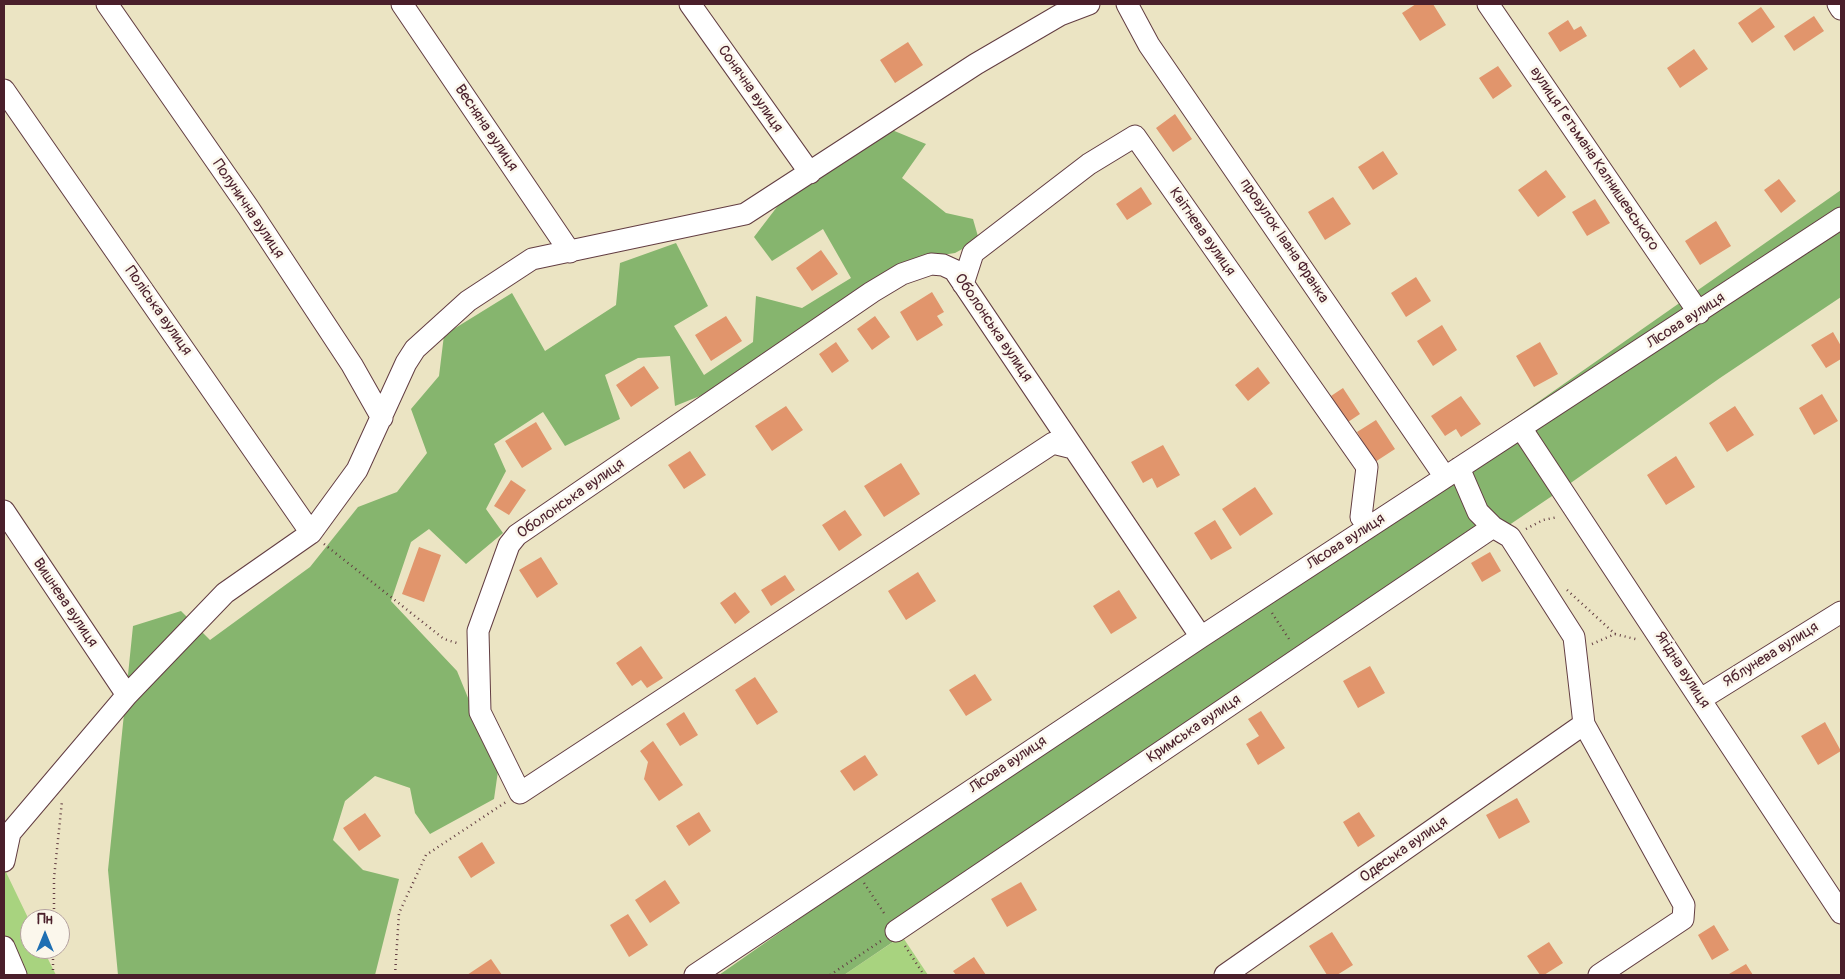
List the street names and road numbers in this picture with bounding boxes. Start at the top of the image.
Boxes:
street label: Сонячна вулиця [713,42,787,136]
street label: вулиця Гетьмана Калнишевського [1526,64,1662,254]
street label: Весняна вулиця [450,81,522,175]
street label: Полунична вулиця [208,156,288,262]
street label: провулок Івана Франка [1236,175,1332,307]
street label: Квітнева вулиця [1165,184,1239,280]
street label: Поліська вулиця [121,263,195,359]
street label: Оболонська вулиця [950,270,1036,386]
street label: Лісова вулиця [1643,289,1729,353]
street label: Оболонська вулиця [514,455,628,543]
street label: Лісова вулиця [1303,510,1389,574]
street label: Вишнева вулиця [29,555,101,651]
street label: Яблунева вулиця [1720,619,1822,691]
street label: Ягідна вулиця [1650,628,1714,712]
street label: Кримська вулиця [1144,691,1244,767]
street label: Лісова вулиця [966,732,1050,798]
street label: Одеська вулиця [1357,813,1451,887]

